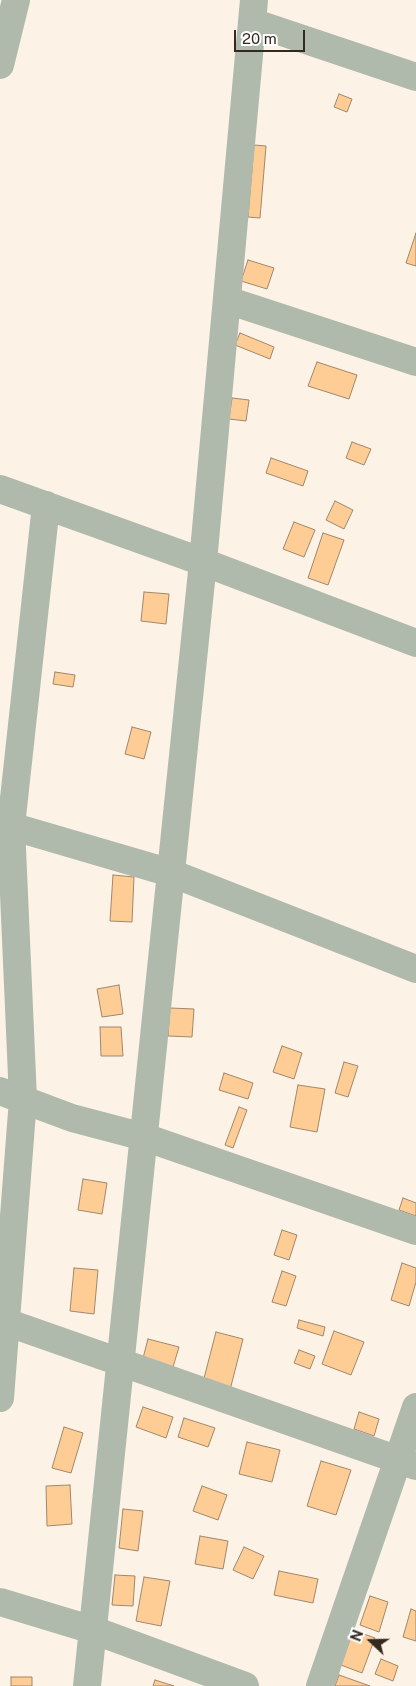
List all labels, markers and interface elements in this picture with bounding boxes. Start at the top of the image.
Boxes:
scale bar [236,20,307,52]
text: 20 m [242,30,277,47]
north arrow [346,1616,396,1666]
text: N [348,1628,366,1644]

